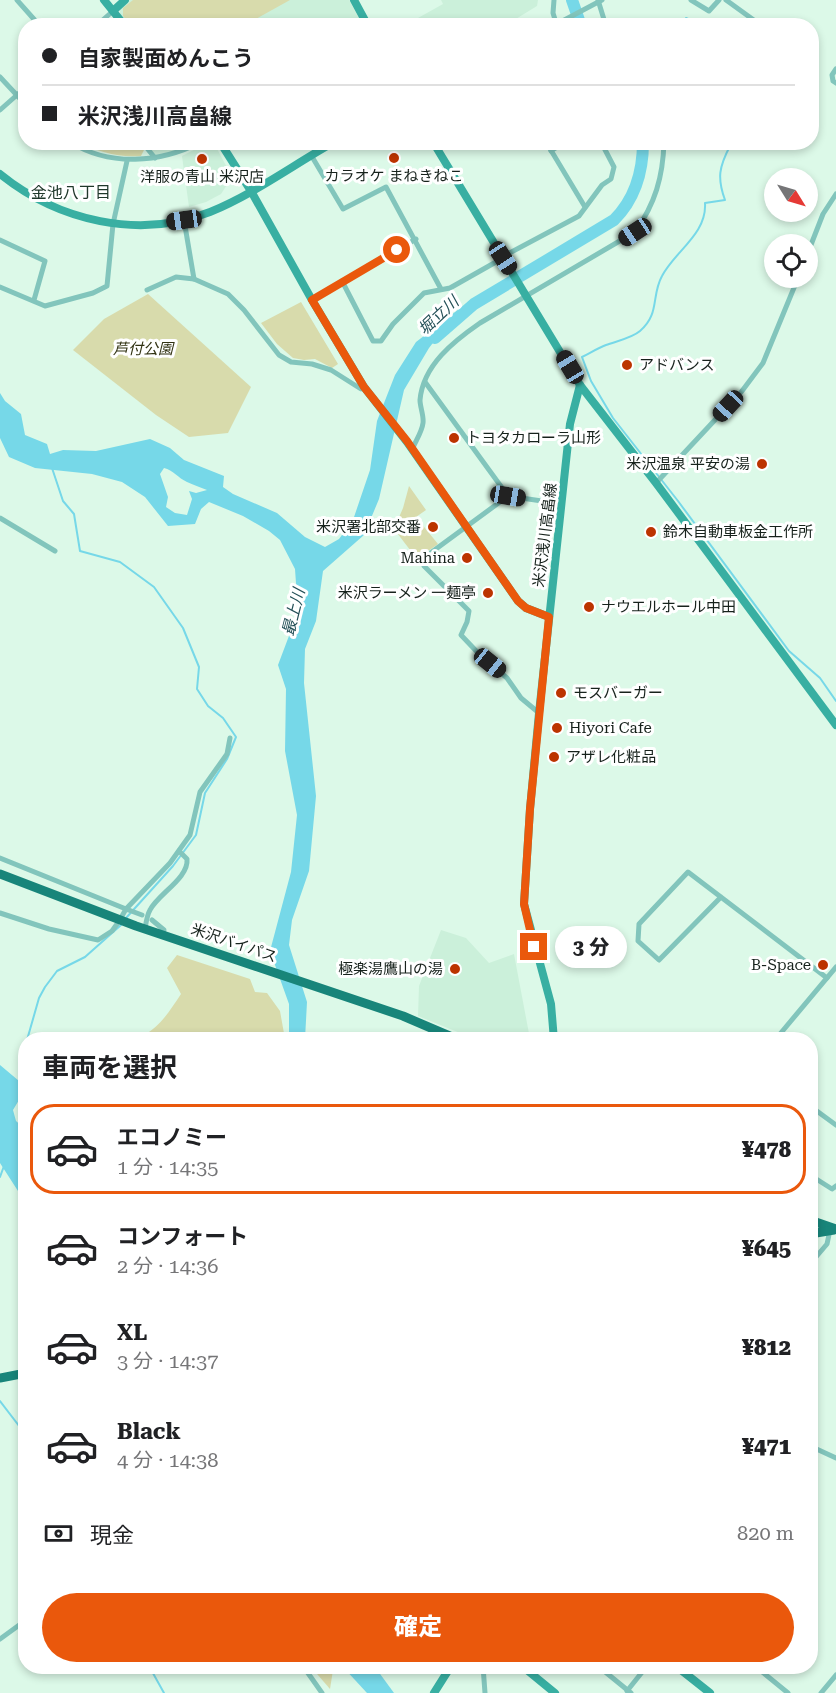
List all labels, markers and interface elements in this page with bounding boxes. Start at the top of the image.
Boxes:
text: 自家製面めんこう [78,46,254,71]
text: 米沢浅川高畠線 [78,104,232,129]
marker: カラオケ まねきねこ [387,151,401,165]
marker: 洋服の青山 米沢店 [195,152,209,166]
place label: カラオケ まねきねこ [325,167,463,185]
place label: 洋服の青山 米沢店 [140,168,264,186]
north arrow [764,168,818,222]
map controls [764,168,818,288]
district label: 金池八丁目 [31,183,111,202]
car [165,209,203,231]
car [615,215,655,249]
button: locate [764,234,818,288]
route start [383,236,410,263]
car [486,238,520,278]
water label: 堀立川 [414,291,464,339]
park label: 芦付公園 [113,340,175,358]
car [553,347,587,387]
place label: アドバンス [639,356,714,374]
marker: アドバンス [620,358,634,372]
car [709,387,747,425]
place label: トヨタカローラ山形 [466,429,601,447]
marker: トヨタカローラ山形 [447,431,461,445]
place label: 米沢温泉 平安の湯 [626,455,750,473]
marker: 米沢温泉 平安の湯 [755,457,769,471]
street label: 米沢浅川高畠線 [530,482,560,588]
car [489,484,527,508]
place label: 米沢署北部交番 [316,518,421,536]
marker: 米沢署北部交番 [426,520,440,534]
place label: 鈴木自動車板金工作所 [663,523,813,541]
marker: 鈴木自動車板金工作所 [644,525,658,539]
place label: Mahina [400,549,455,567]
marker: Mahina [460,551,474,565]
place label: 米沢ラーメン 一麺亭 [338,584,476,602]
water label: 最上川 [278,585,309,638]
marker: 米沢ラーメン 一麺亭 [481,586,495,600]
place label: ナウエルホール中田 [601,598,736,616]
marker: ナウエルホール中田 [582,600,596,614]
car [470,645,510,681]
place label: モスバーガー [573,684,663,702]
marker: モスバーガー [554,686,568,700]
place label: Hiyori Cafe [569,719,652,737]
marker: Hiyori Cafe [550,721,564,735]
place label: アザレ化粧品 [566,748,656,766]
marker: アザレ化粧品 [547,750,561,764]
street label: 米沢バイパス [189,920,279,966]
callout: 3 分 [555,926,627,968]
route end [520,933,547,960]
text: 3 分 [573,935,609,959]
place label: B-Space [751,956,811,974]
marker: B-Space [816,958,830,972]
place label: 極楽湯鷹山の湯 [338,960,443,978]
marker: 極楽湯鷹山の湯 [448,962,462,976]
text: 車両を選択 [42,1052,177,1084]
icon: car [45,1122,99,1176]
text: エコノミー [117,1125,227,1150]
text: ¥478 [742,1137,791,1162]
text: 1 分 · 14:35 [117,1155,218,1179]
icon: car [45,1221,99,1275]
text: コンフォート [117,1224,248,1249]
text: ¥645 [742,1236,791,1261]
text: 2 分 · 14:36 [117,1254,218,1278]
icon: car [45,1320,99,1374]
text: XL [117,1320,147,1345]
text: ¥812 [742,1335,791,1360]
text: 3 分 · 14:37 [117,1349,218,1373]
icon: car [45,1419,99,1473]
text: Black [117,1419,181,1444]
text: ¥471 [742,1434,791,1459]
text: 4 分 · 14:38 [117,1448,218,1472]
icon: cash [42,1517,75,1550]
text: 820 m [737,1521,794,1545]
text: 現金 [90,1523,134,1548]
button: 確定 [42,1593,794,1662]

